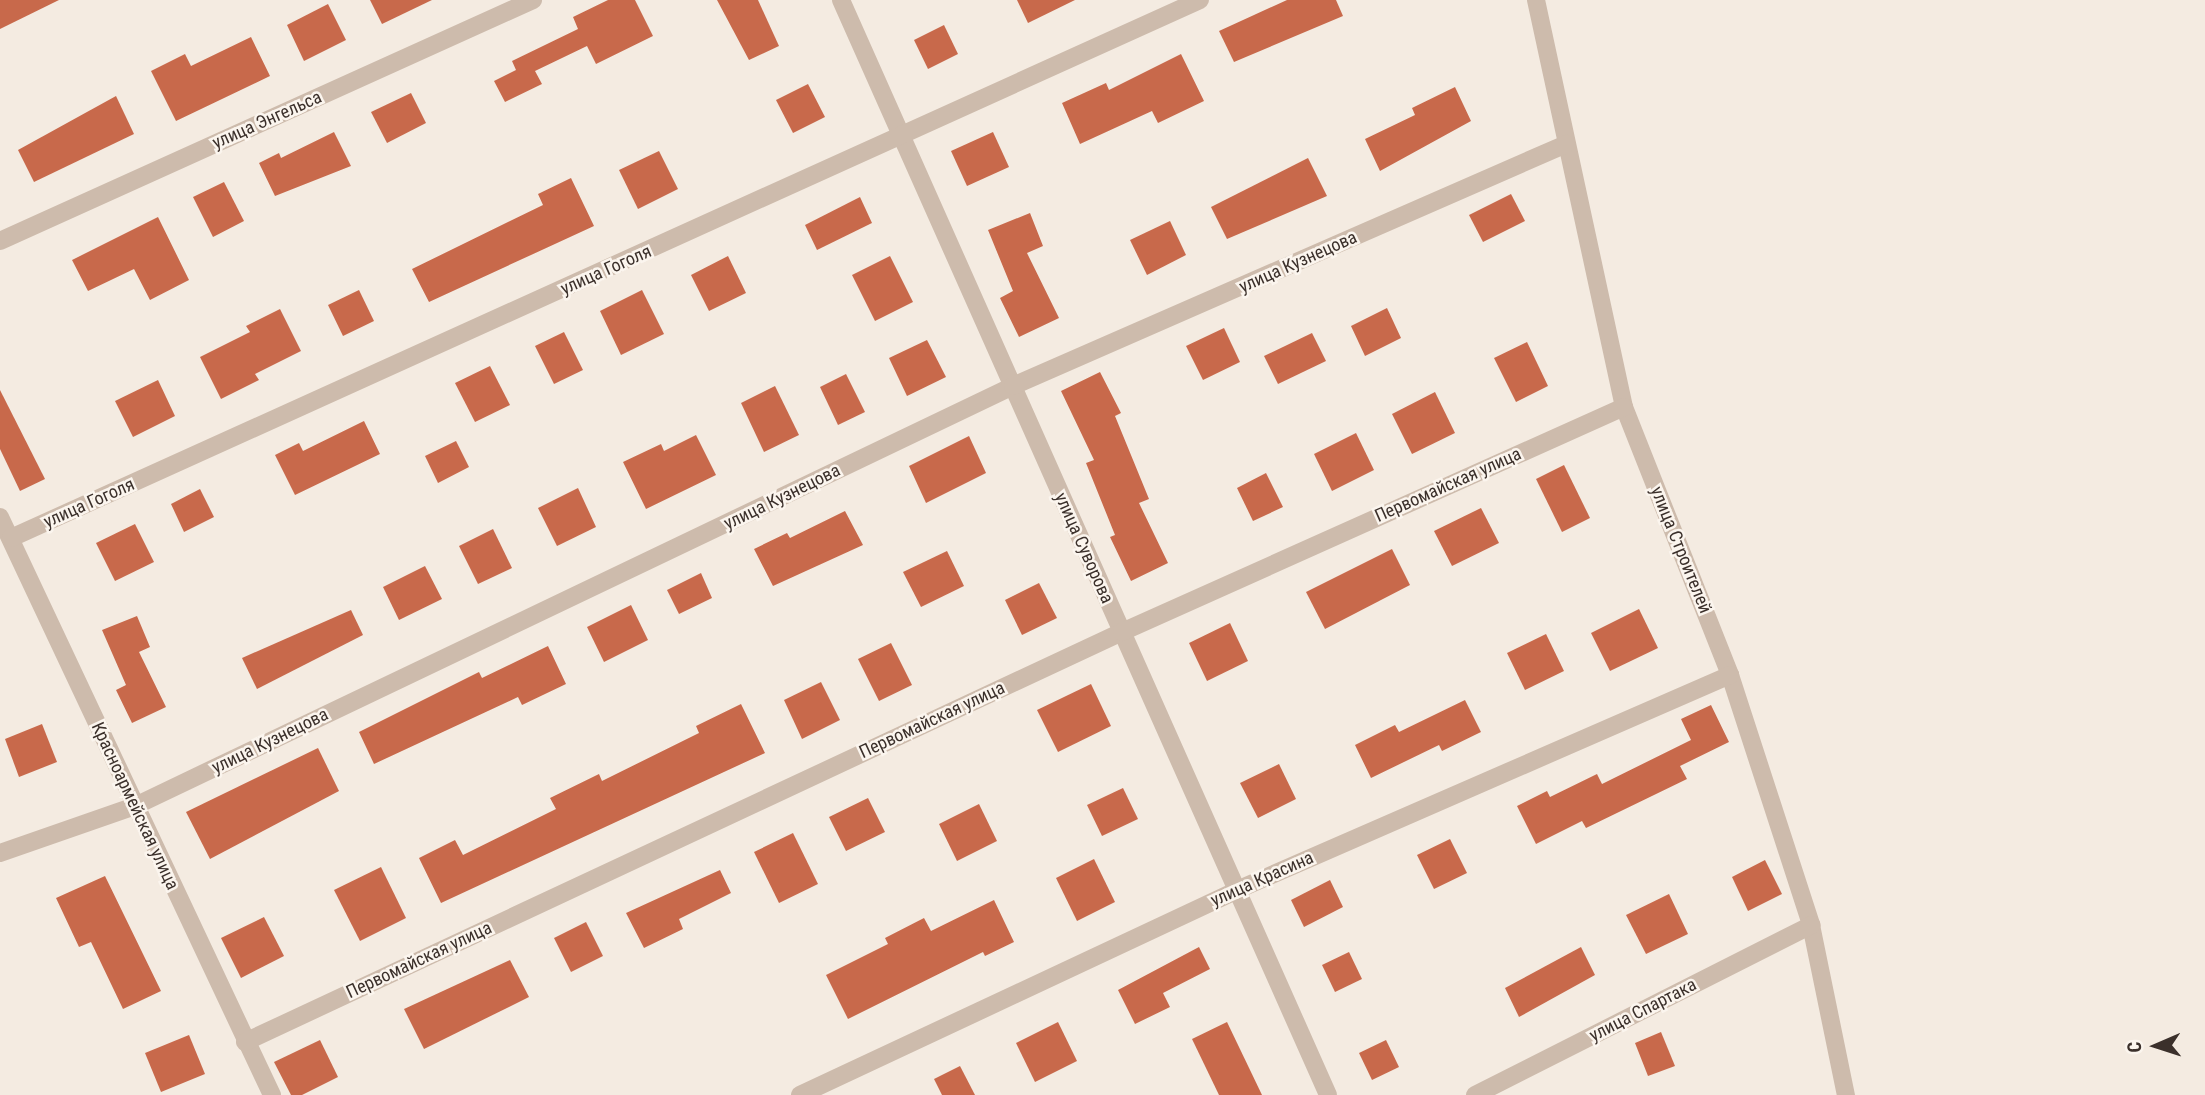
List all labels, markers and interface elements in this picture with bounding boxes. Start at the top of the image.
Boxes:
street label: улица Энгельса [209,86,325,154]
street label: улица Кузнецова [1236,226,1360,298]
street label: улица Гоголя [557,240,655,300]
street label: Первомайская улица [1371,443,1525,527]
street label: улица Кузнецова [720,460,844,534]
street label: улица Гоголя [40,473,138,533]
street label: улица Строителей [1646,483,1716,617]
street label: улица Суворова [1050,489,1118,607]
street label: Первомайская улица [856,677,1008,763]
street label: улица Кузнецова [208,704,332,778]
street label: Красноармейская улица [87,719,183,893]
street label: улица Красина [1207,847,1317,911]
street label: Первомайская улица [343,917,495,1003]
street label: улица Спартака [1586,974,1700,1046]
north arrow [2121,1011,2191,1081]
text: С [2123,1041,2146,1053]

